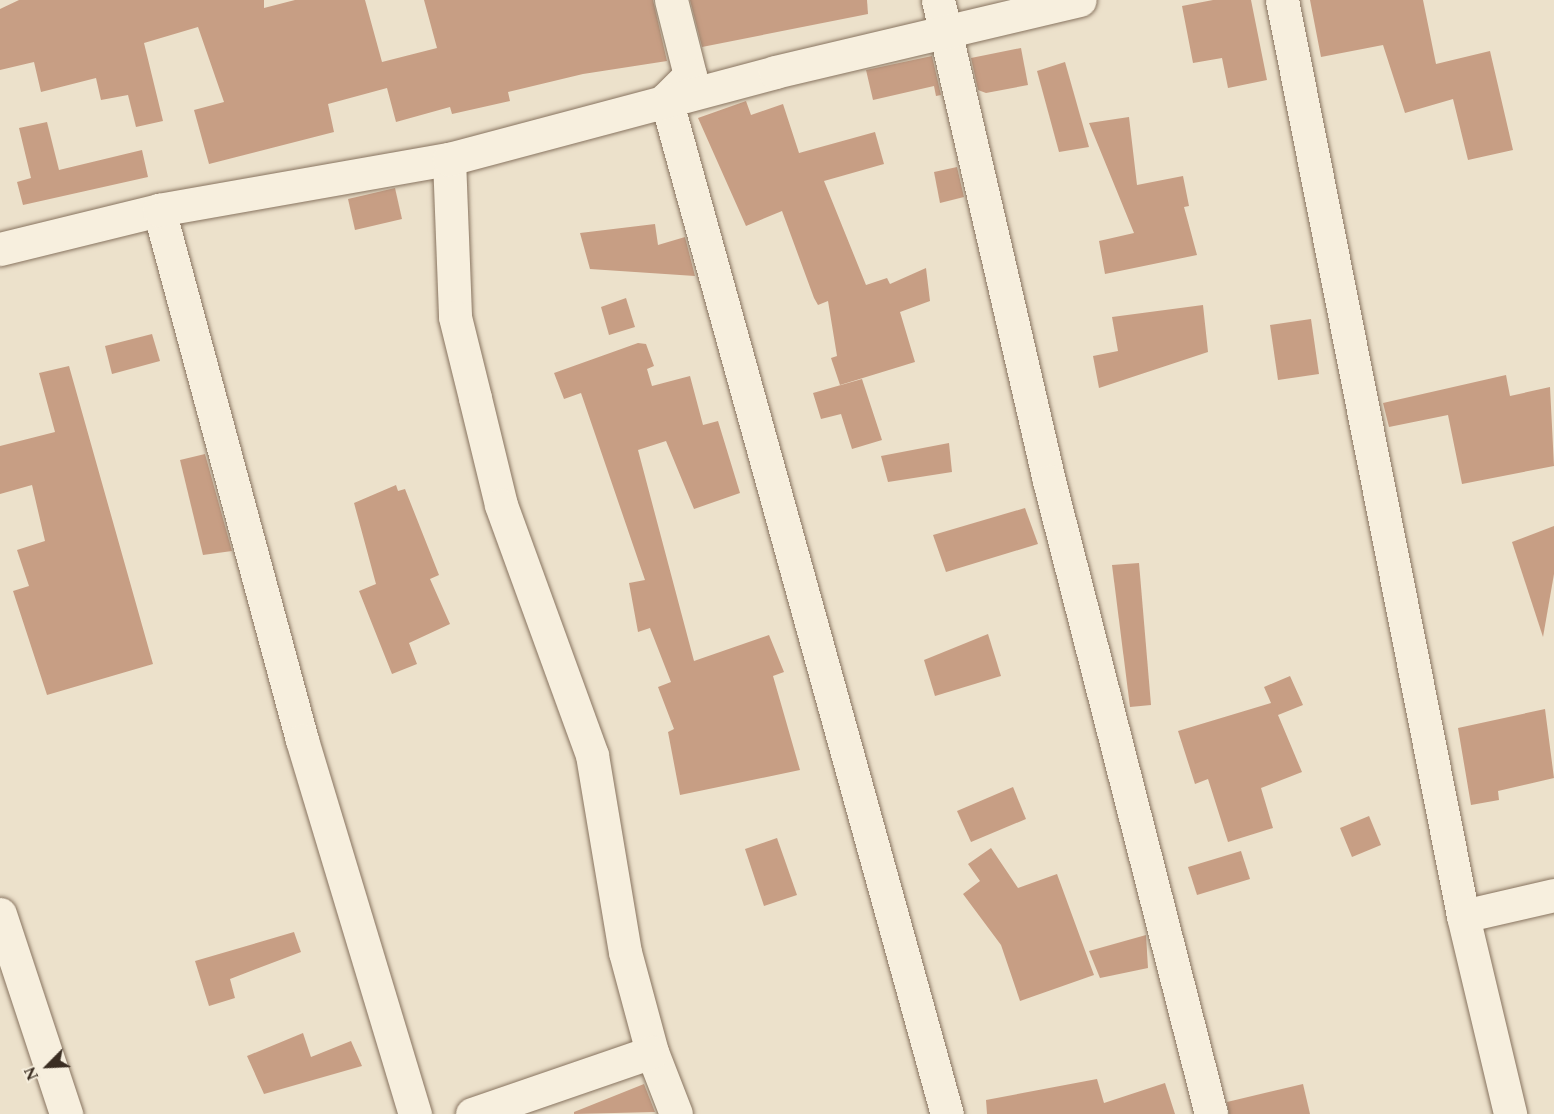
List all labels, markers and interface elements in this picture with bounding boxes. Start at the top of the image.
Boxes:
north arrow [18,1036,78,1096]
text: N [18,1062,45,1084]

